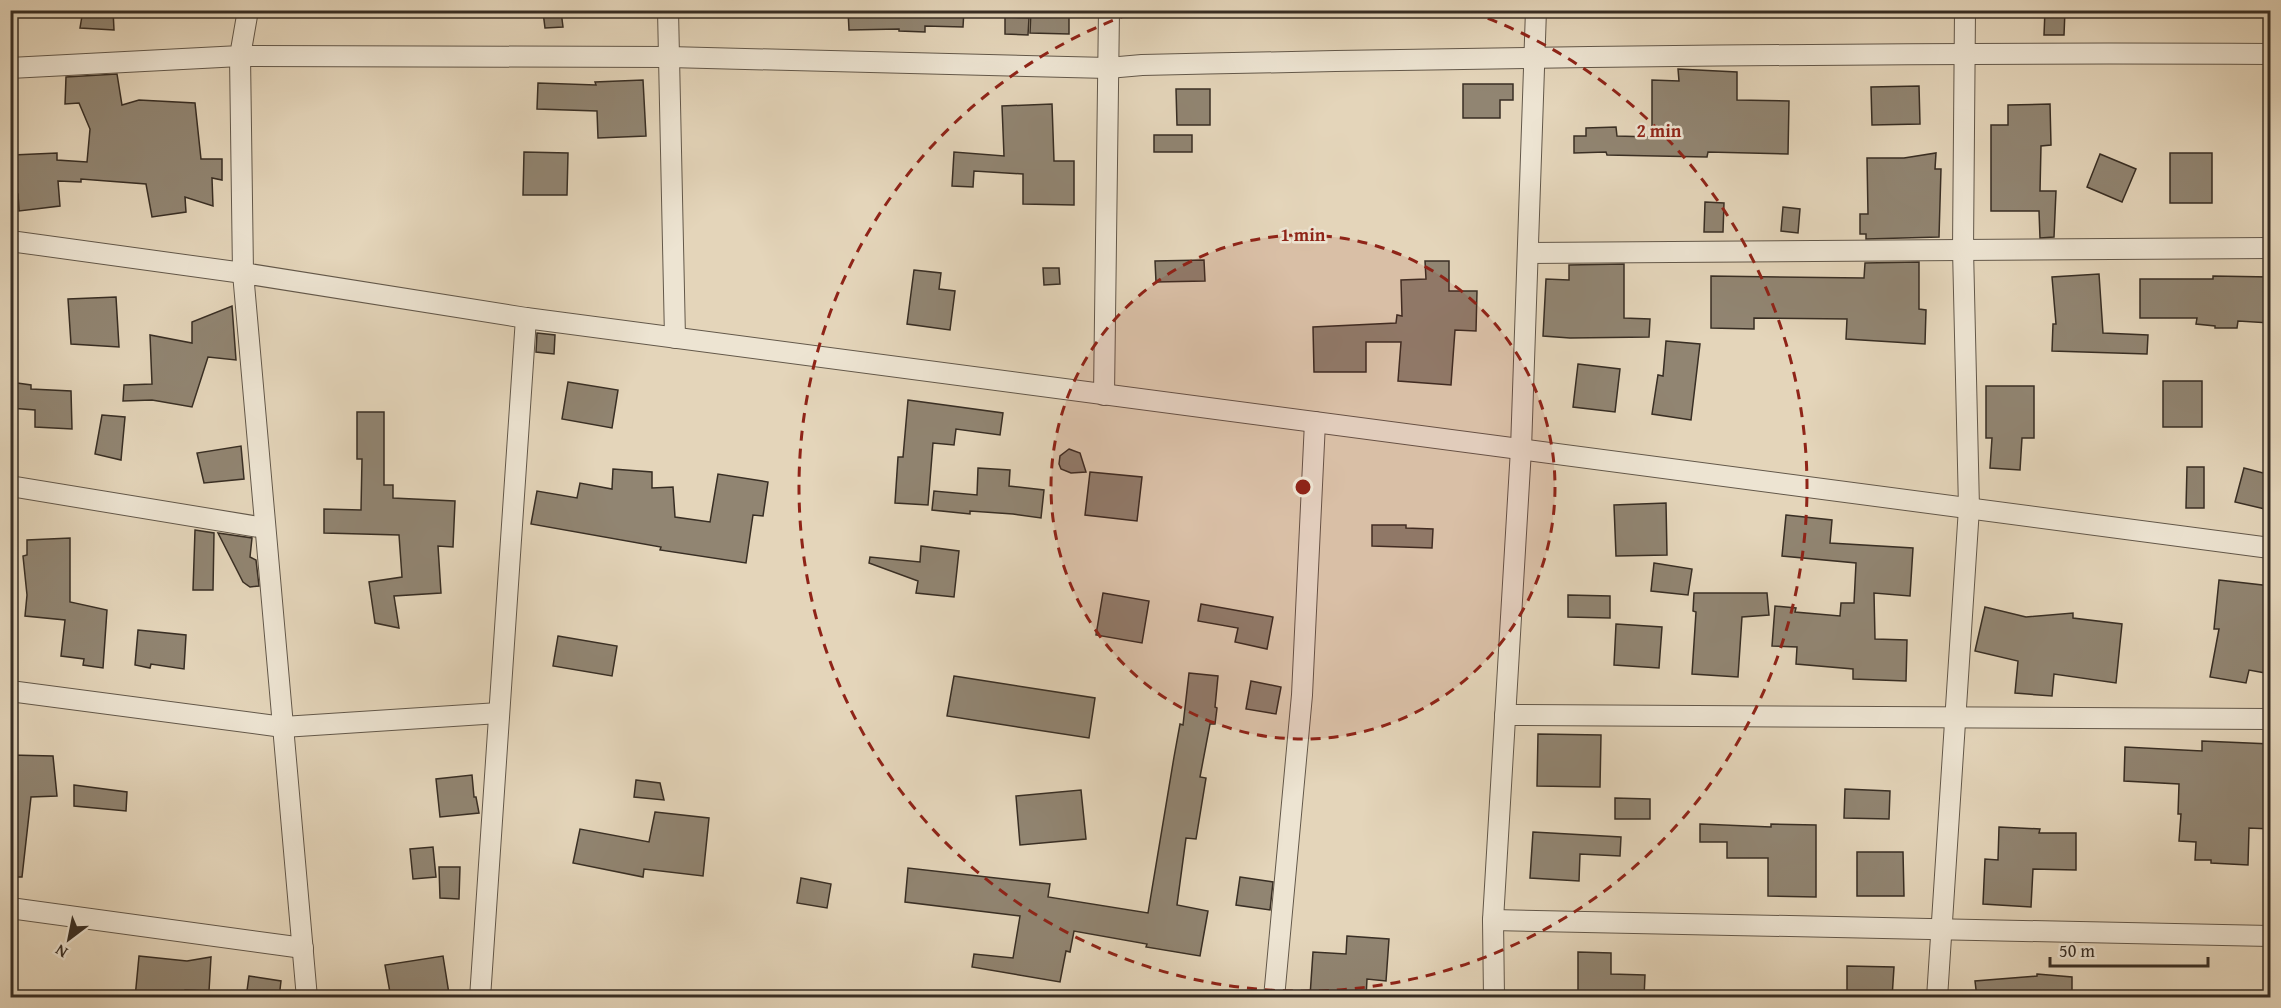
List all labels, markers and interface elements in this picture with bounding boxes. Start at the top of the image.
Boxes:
text: 2 min [1637,117,1682,144]
text: 1 min [1281,221,1326,248]
centre of rings [1293,477,1313,497]
north arrow [39,909,99,969]
scale bar [2050,930,2208,968]
text: 50 m [2059,937,2095,964]
text: N [50,939,72,965]

